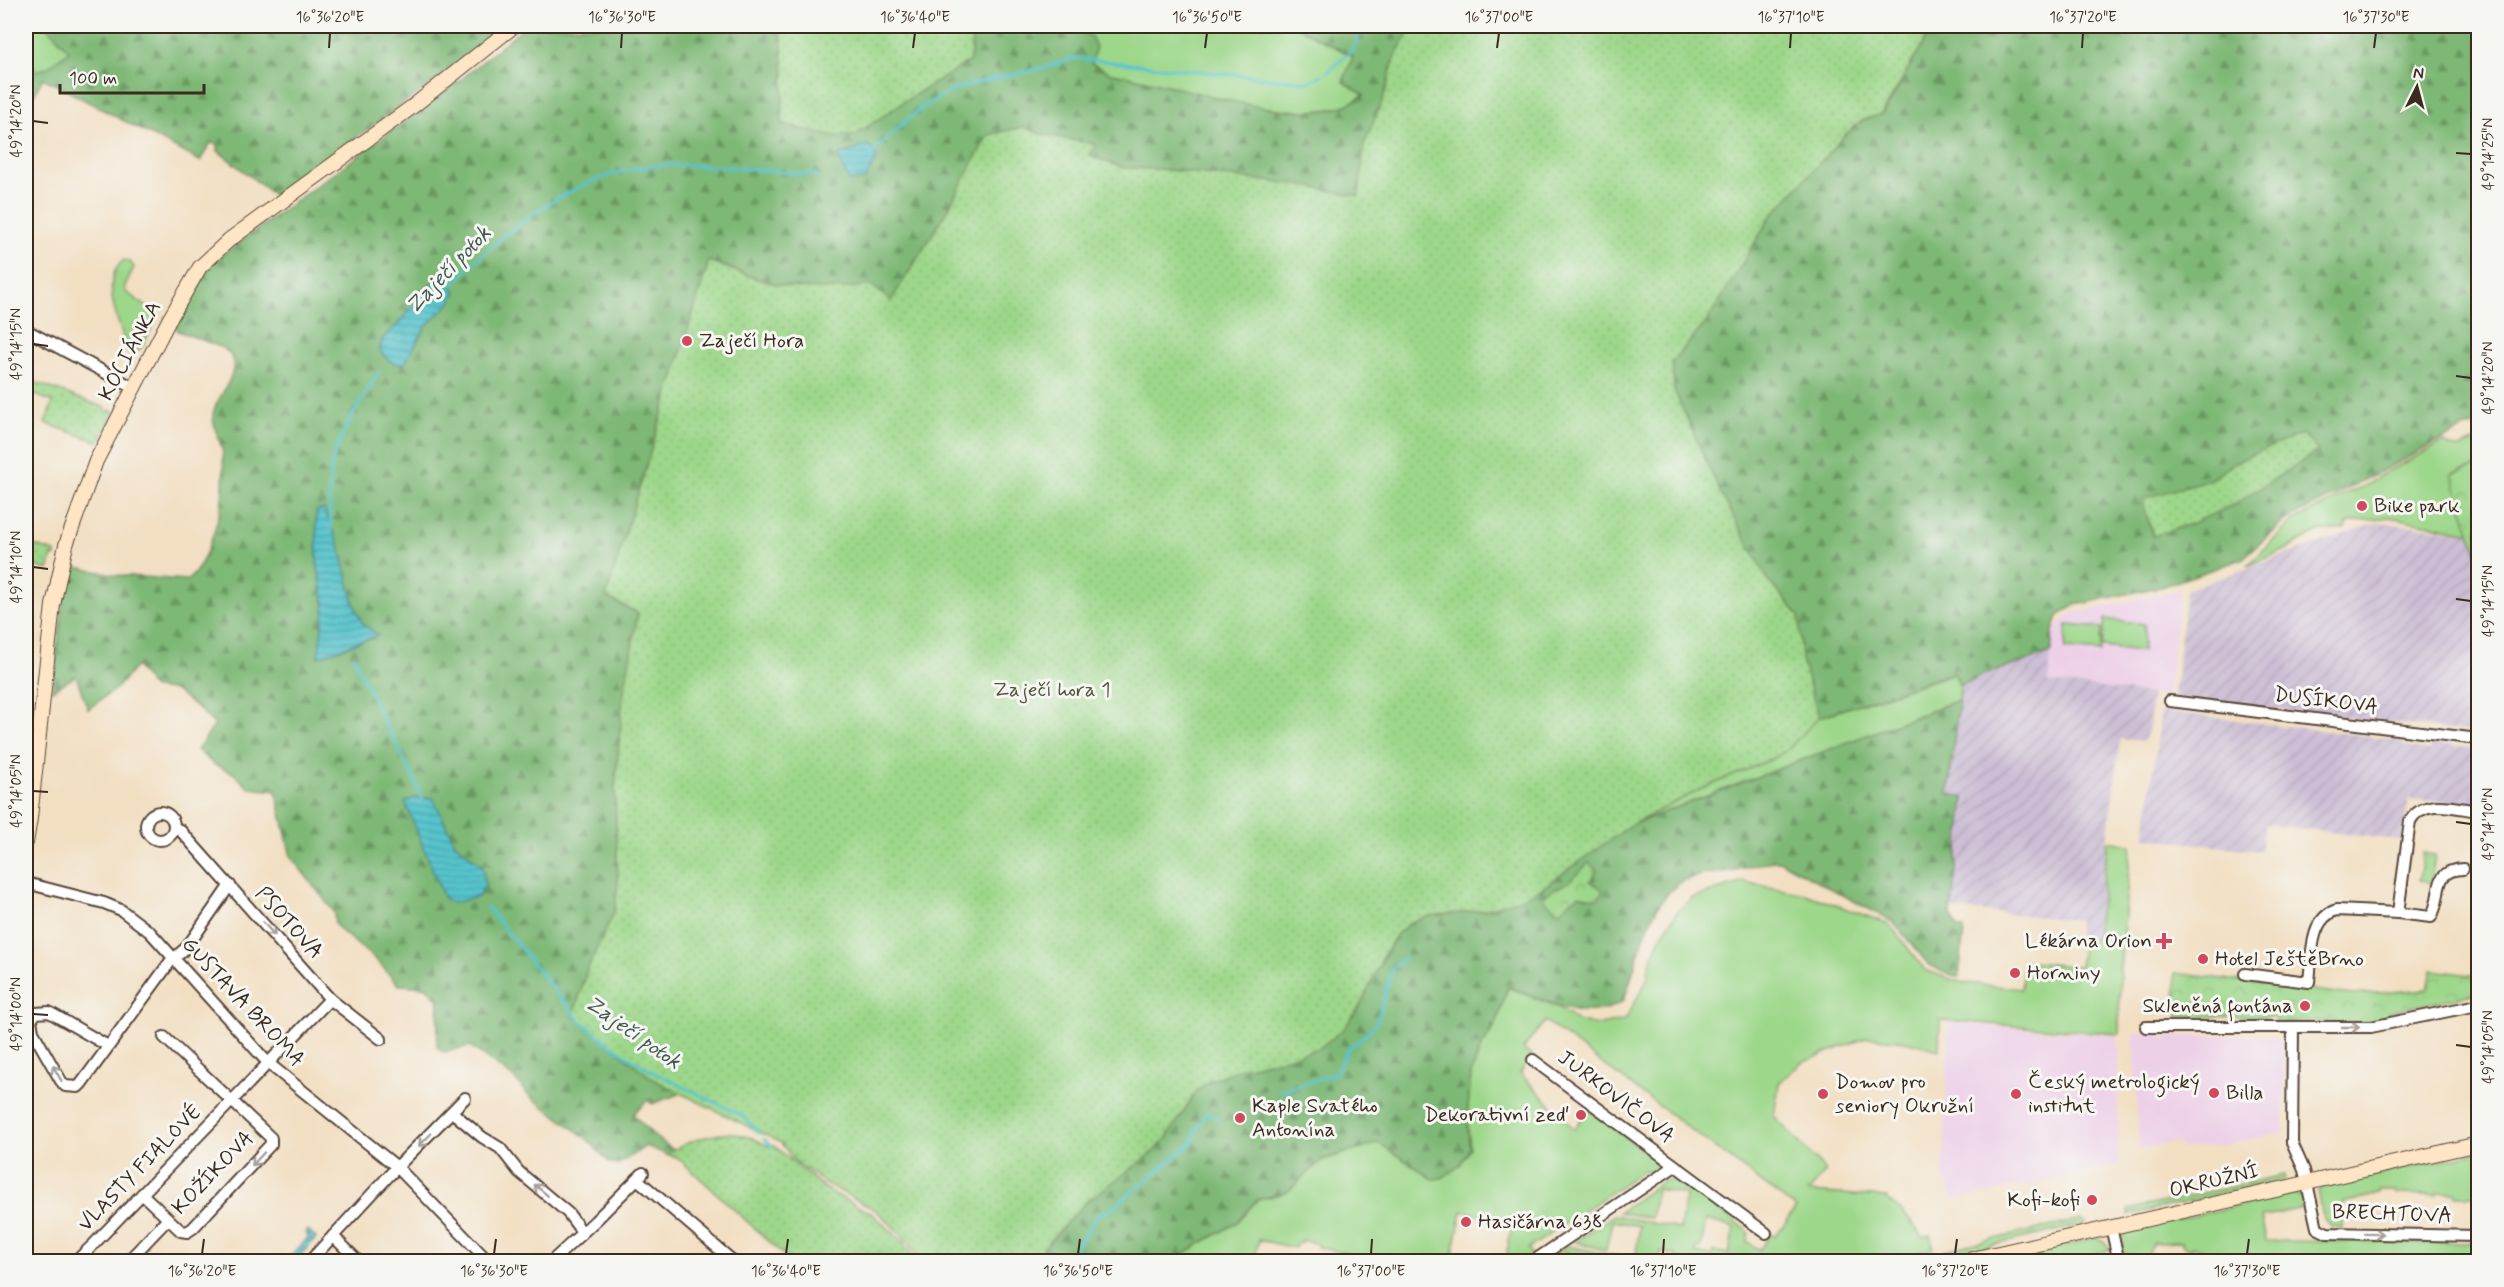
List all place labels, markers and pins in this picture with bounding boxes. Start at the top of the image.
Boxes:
place label: Zaječí Hora [699,327,804,355]
marker: Zaječí Hora [680,334,694,348]
place label: Bike park [2374,492,2460,520]
marker: Bike park [2355,499,2369,513]
place label: Lékárna Orion [2025,927,2152,955]
marker: Lékárna Orion [2157,934,2171,948]
place label: Hotel JeštěBrno [2215,945,2364,973]
marker: Hotel JeštěBrno [2196,952,2210,966]
place label: Horniny [2027,959,2100,987]
marker: Horniny [2008,966,2022,980]
place label: Skleněná fontána [2142,992,2293,1022]
marker: Skleněná fontána [2298,999,2312,1013]
place label: Domov pro seniory Okružní [1835,1068,1974,1120]
place label: Český metrologický institut [2028,1068,2200,1120]
place label: Billa [2226,1079,2264,1107]
marker: Billa [2207,1086,2221,1100]
marker: Domov pro seniory Okružní [1816,1087,1830,1101]
marker: Český metrologický institut [2009,1087,2023,1101]
place label: Kaple Svatého Antonína [1252,1092,1378,1144]
place label: Dekorativní zeď [1424,1101,1569,1129]
marker: Dekorativní zeď [1574,1108,1588,1122]
marker: Kaple Svatého Antonína [1233,1111,1247,1125]
place label: Kofi-kofi [2007,1186,2080,1214]
marker: Kofi-kofi [2085,1193,2099,1207]
place label: Hasičárna 638 [1478,1208,1603,1236]
marker: Hasičárna 638 [1459,1215,1473,1229]

